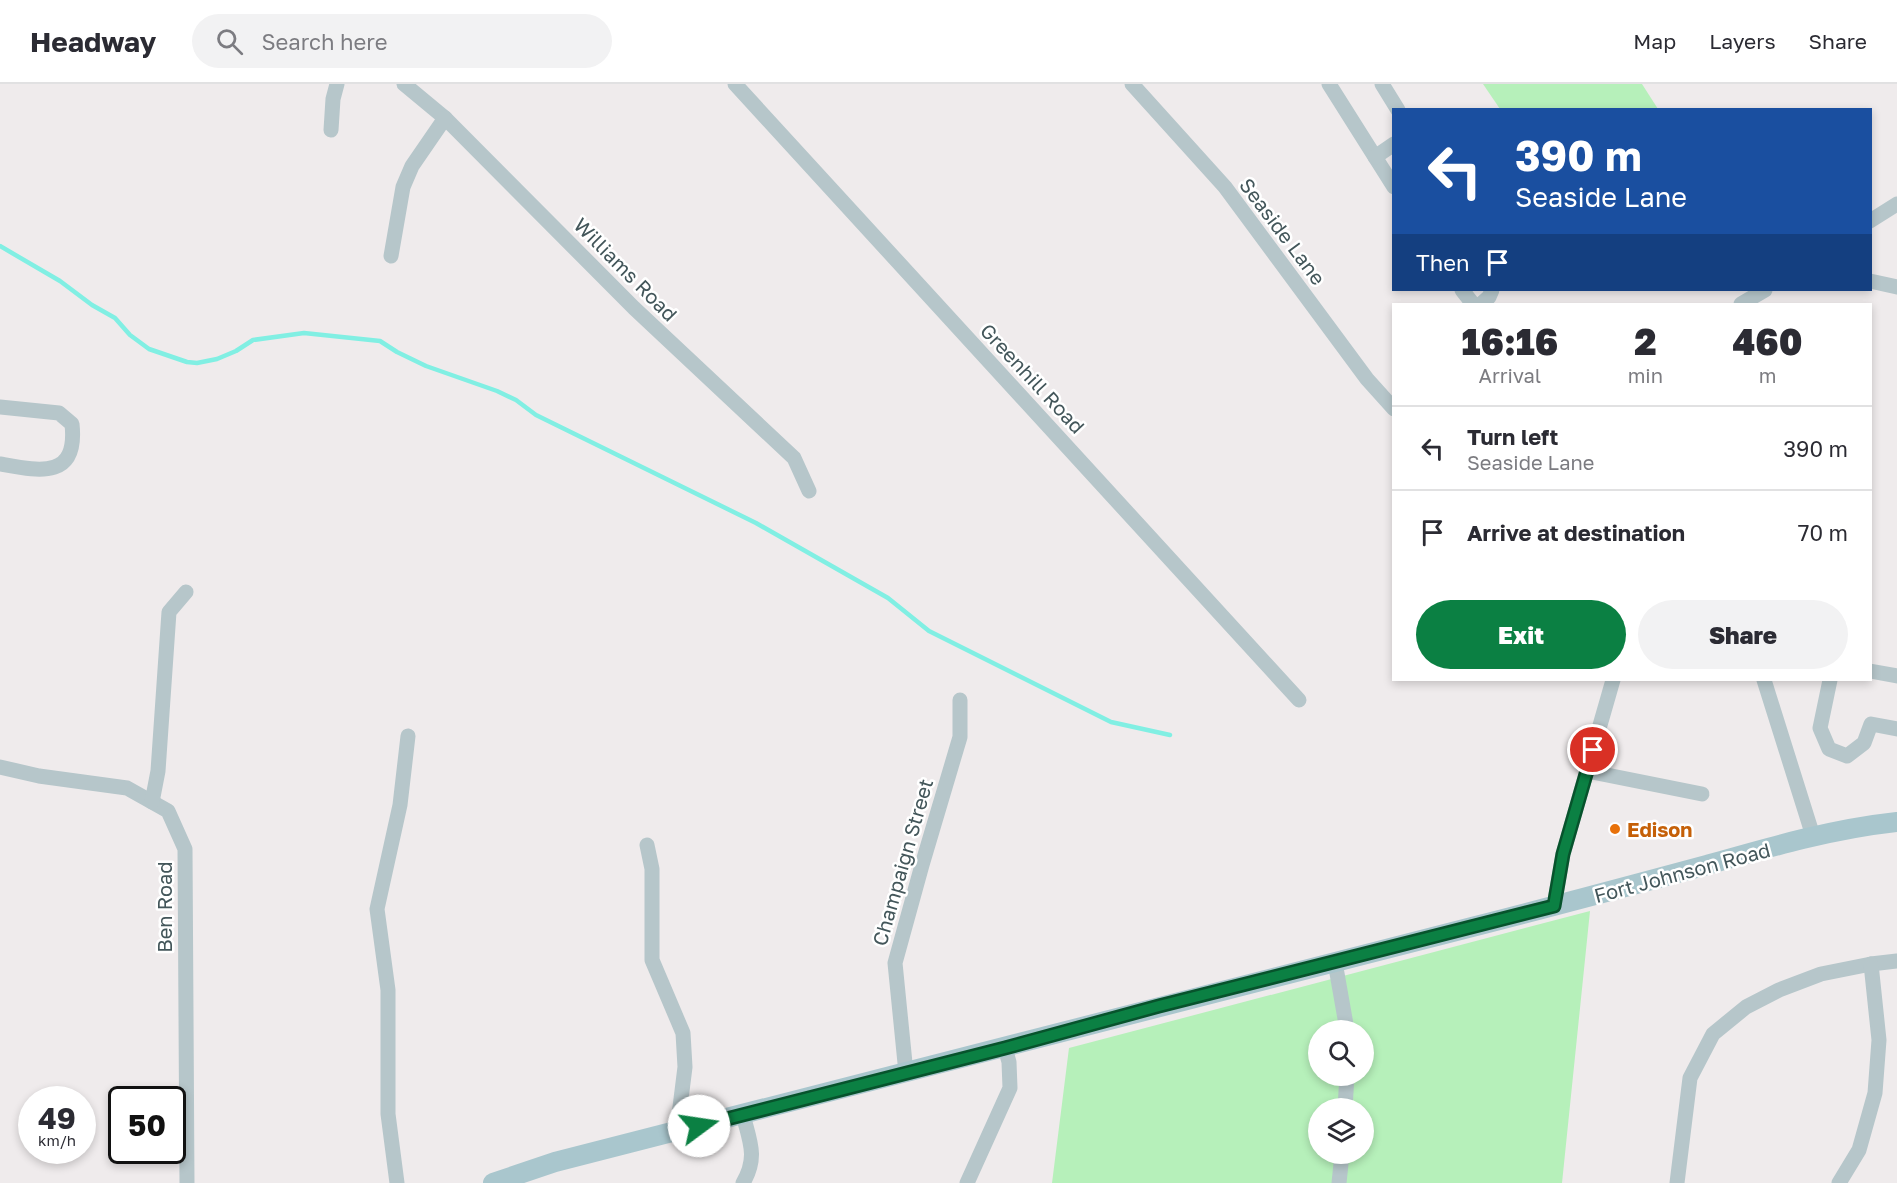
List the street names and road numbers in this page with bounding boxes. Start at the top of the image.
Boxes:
street label: Seaside Lane [1235,173,1331,289]
street label: Williams Road [569,212,683,326]
street label: Greenhill Road [976,318,1090,438]
street label: Champaign Street [867,776,937,948]
street label: Fort Johnson Road [1591,837,1773,907]
street label: Ben Road [152,861,176,953]

